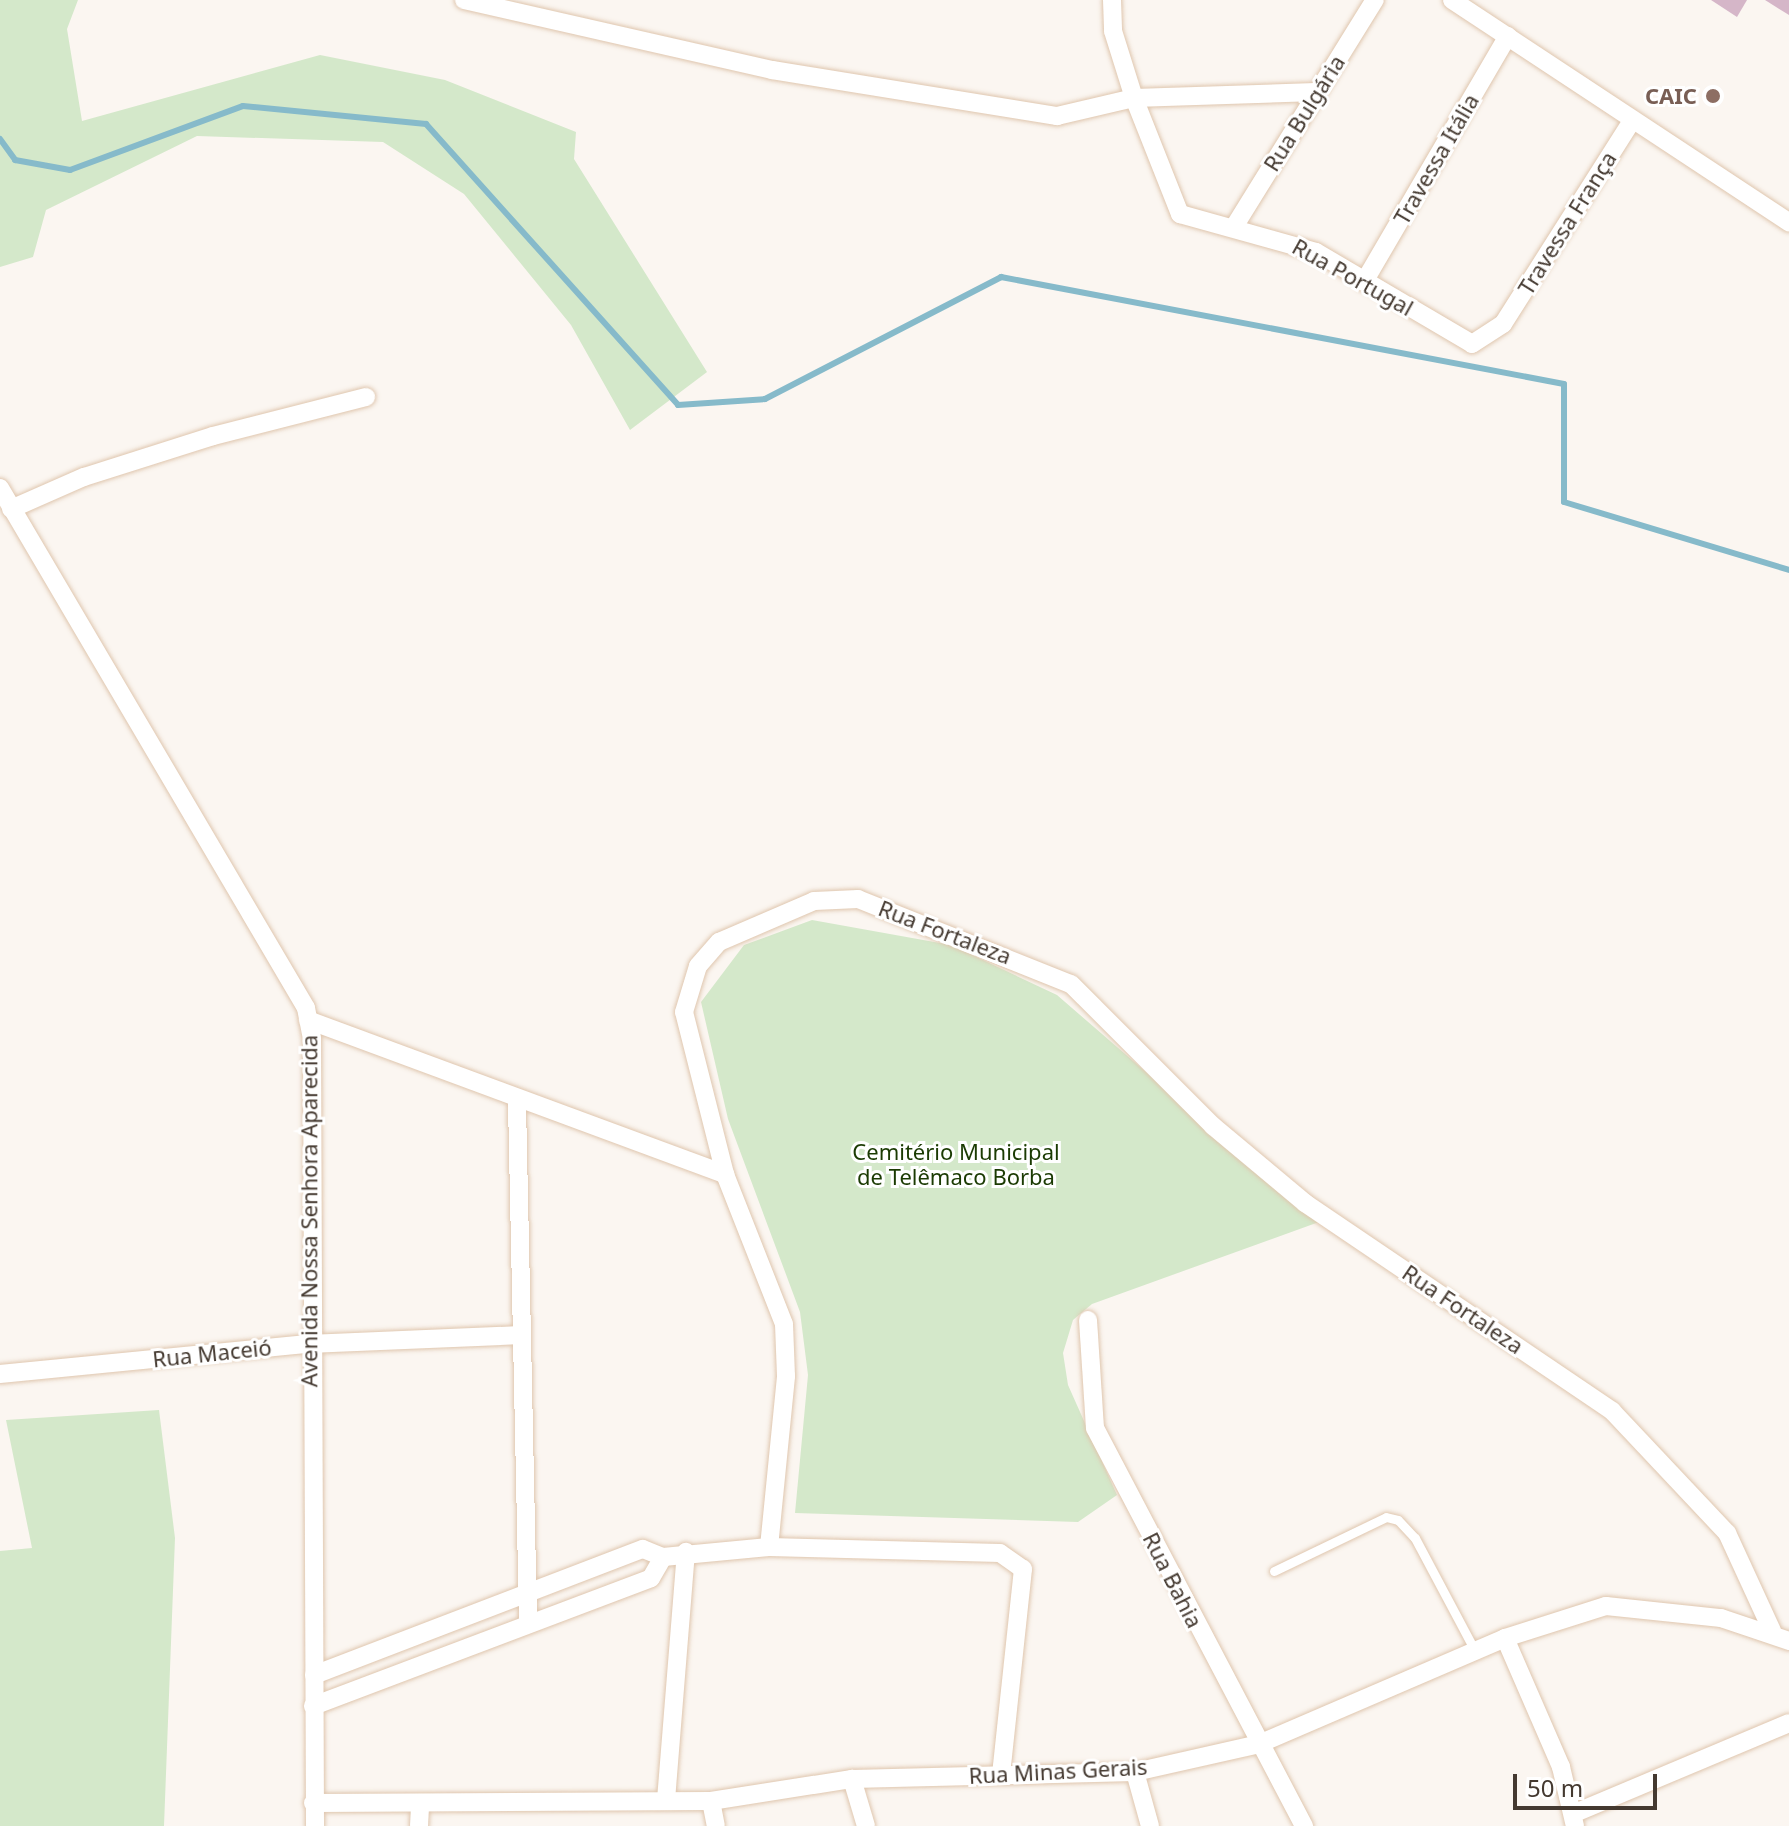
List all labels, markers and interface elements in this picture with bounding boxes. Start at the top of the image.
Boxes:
street label: Rua Bulgária [1258,50,1350,176]
place label: CAIC [1645,83,1697,109]
marker: CAIC [1704,87,1722,105]
street label: Travessa Itália [1388,89,1484,229]
street label: Travessa França [1512,147,1622,299]
street label: Rua Portugal [1288,233,1418,321]
street label: Rua Fortaleza [875,895,1015,969]
street label: Avenida Nossa Senhora Aparecida [296,1035,322,1387]
park label: Cemitério Municipal de Telêmaco Borba [852,1138,1060,1190]
street label: Rua Fortaleza [1398,1259,1528,1359]
street label: Rua Maceió [151,1334,273,1372]
street label: Rua Bahia [1138,1528,1208,1632]
street label: Rua Minas Gerais [968,1753,1148,1789]
scale bar [1517,1758,1661,1808]
text: 50 m [1527,1771,1583,1804]

